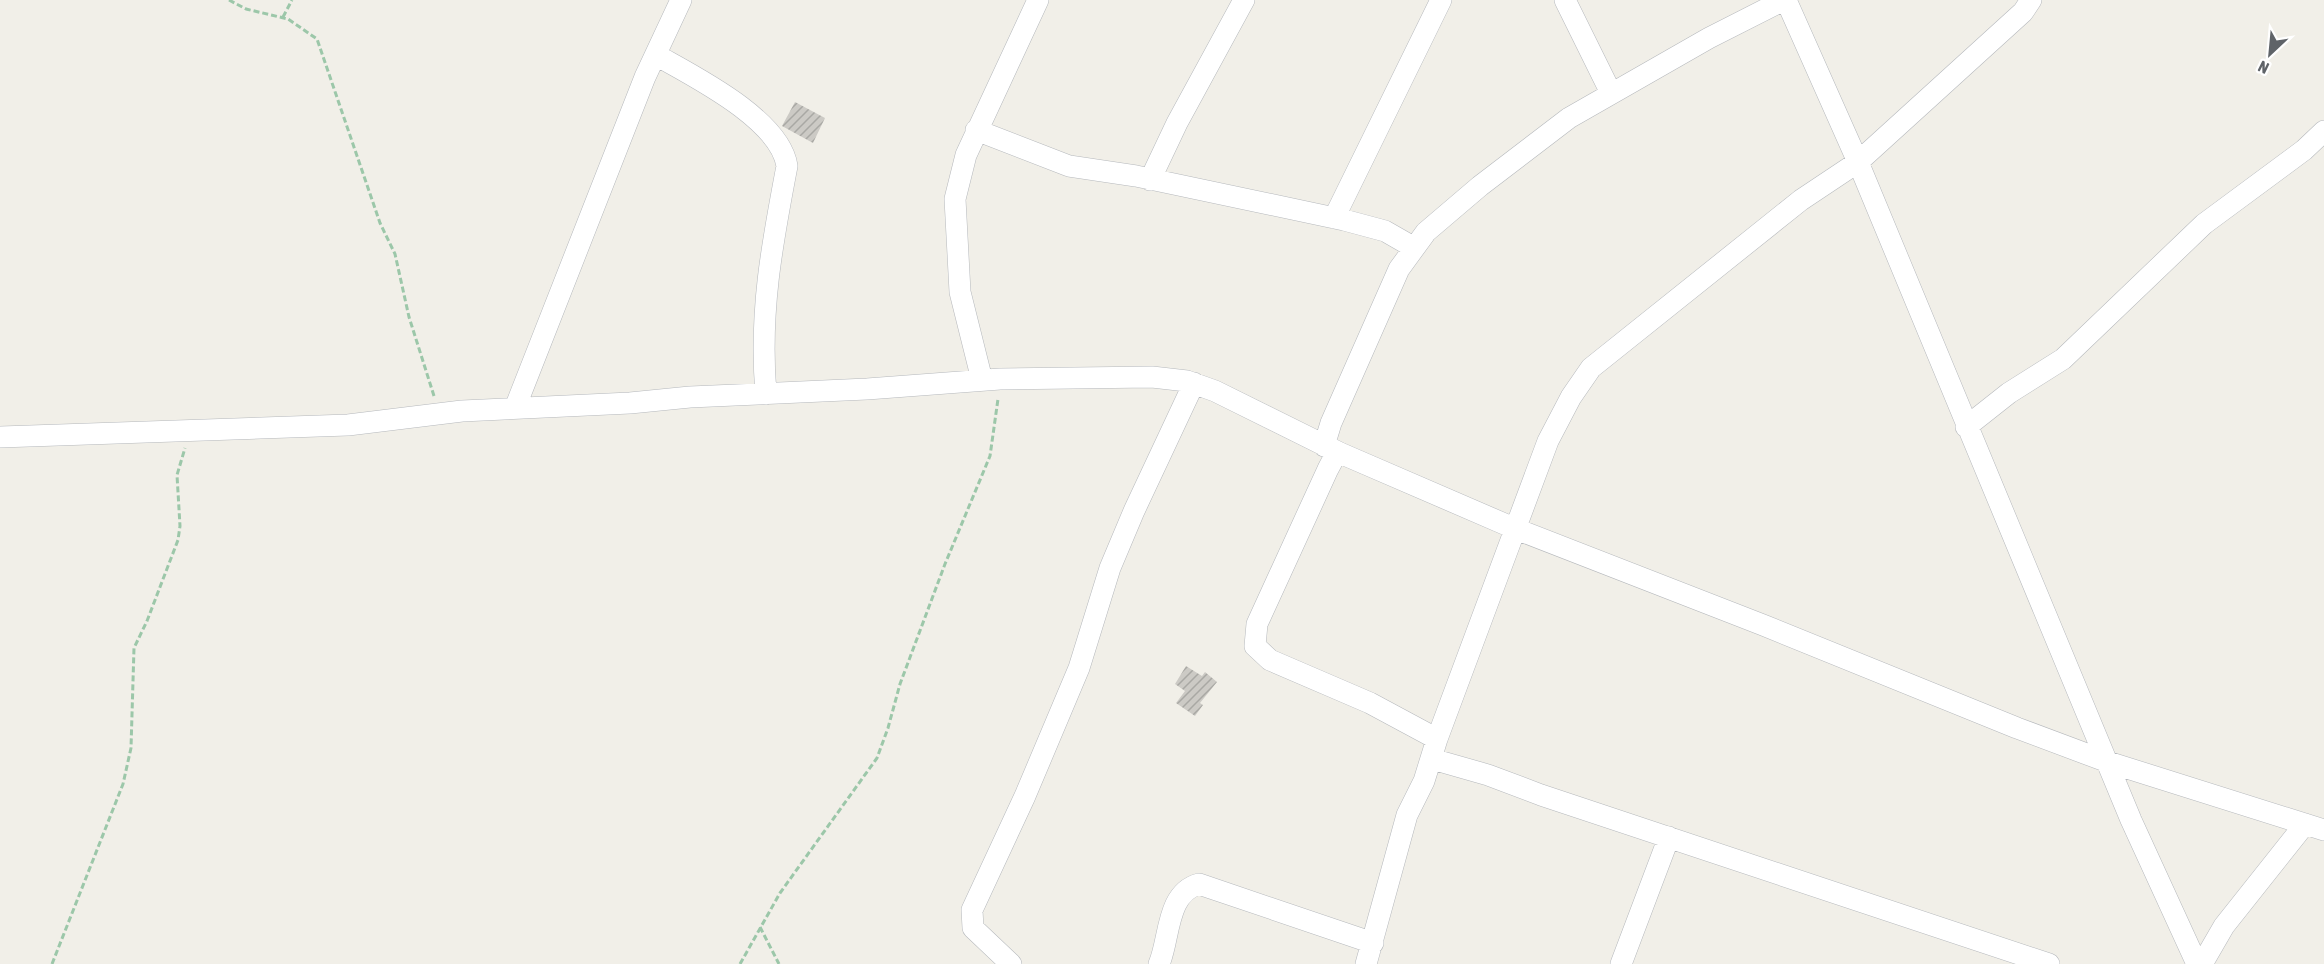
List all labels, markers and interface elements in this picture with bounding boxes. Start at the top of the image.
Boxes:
north arrow [2240,24,2300,84]
text: N [2255,57,2272,78]

